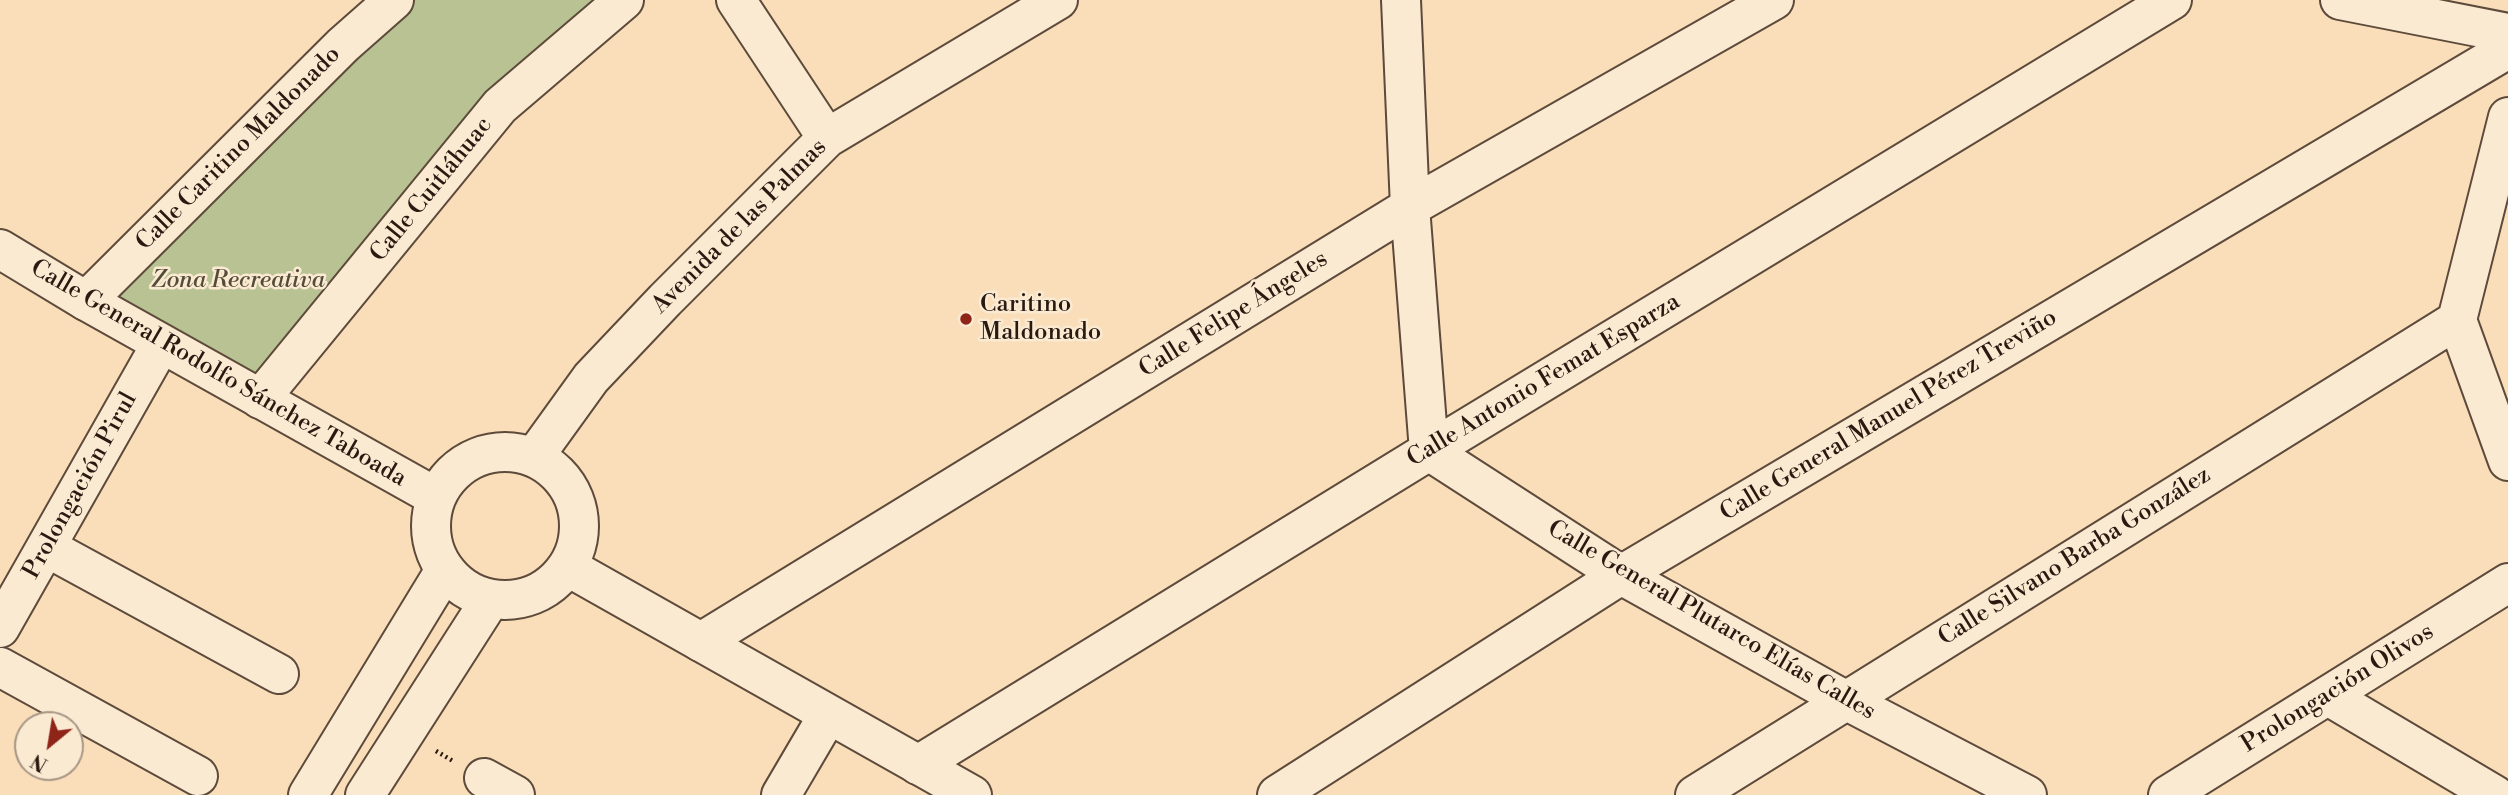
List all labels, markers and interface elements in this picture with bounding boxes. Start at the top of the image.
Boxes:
street label: Calle Caritino Maldonado [131,41,347,257]
street label: Calle Cuitláhuac [365,112,499,268]
street label: Avenida de las Palmas [647,134,833,320]
street label: Calle Felipe Ángeles [1134,245,1334,385]
street label: Calle General Rodolfo Sánchez Taboada [25,254,411,494]
park label: Zona Recreativa [151,267,325,295]
street label: Calle Antonio Femat Esparza [1402,288,1686,474]
place label: Caritino Maldonado [980,291,1101,347]
street label: Calle General Manuel Pérez Treviño [1715,304,2063,528]
marker: Caritino Maldonado [958,311,974,327]
street label: Prolongación Pirul [18,388,144,584]
street label: Calle Silvano Barba González [1934,461,2216,653]
street label: Calle General Plutarco Elías Calles [1542,515,1880,727]
street label: Prolongación Olivos [2236,618,2440,760]
north arrow [14,711,84,781]
text: N [27,748,52,777]

